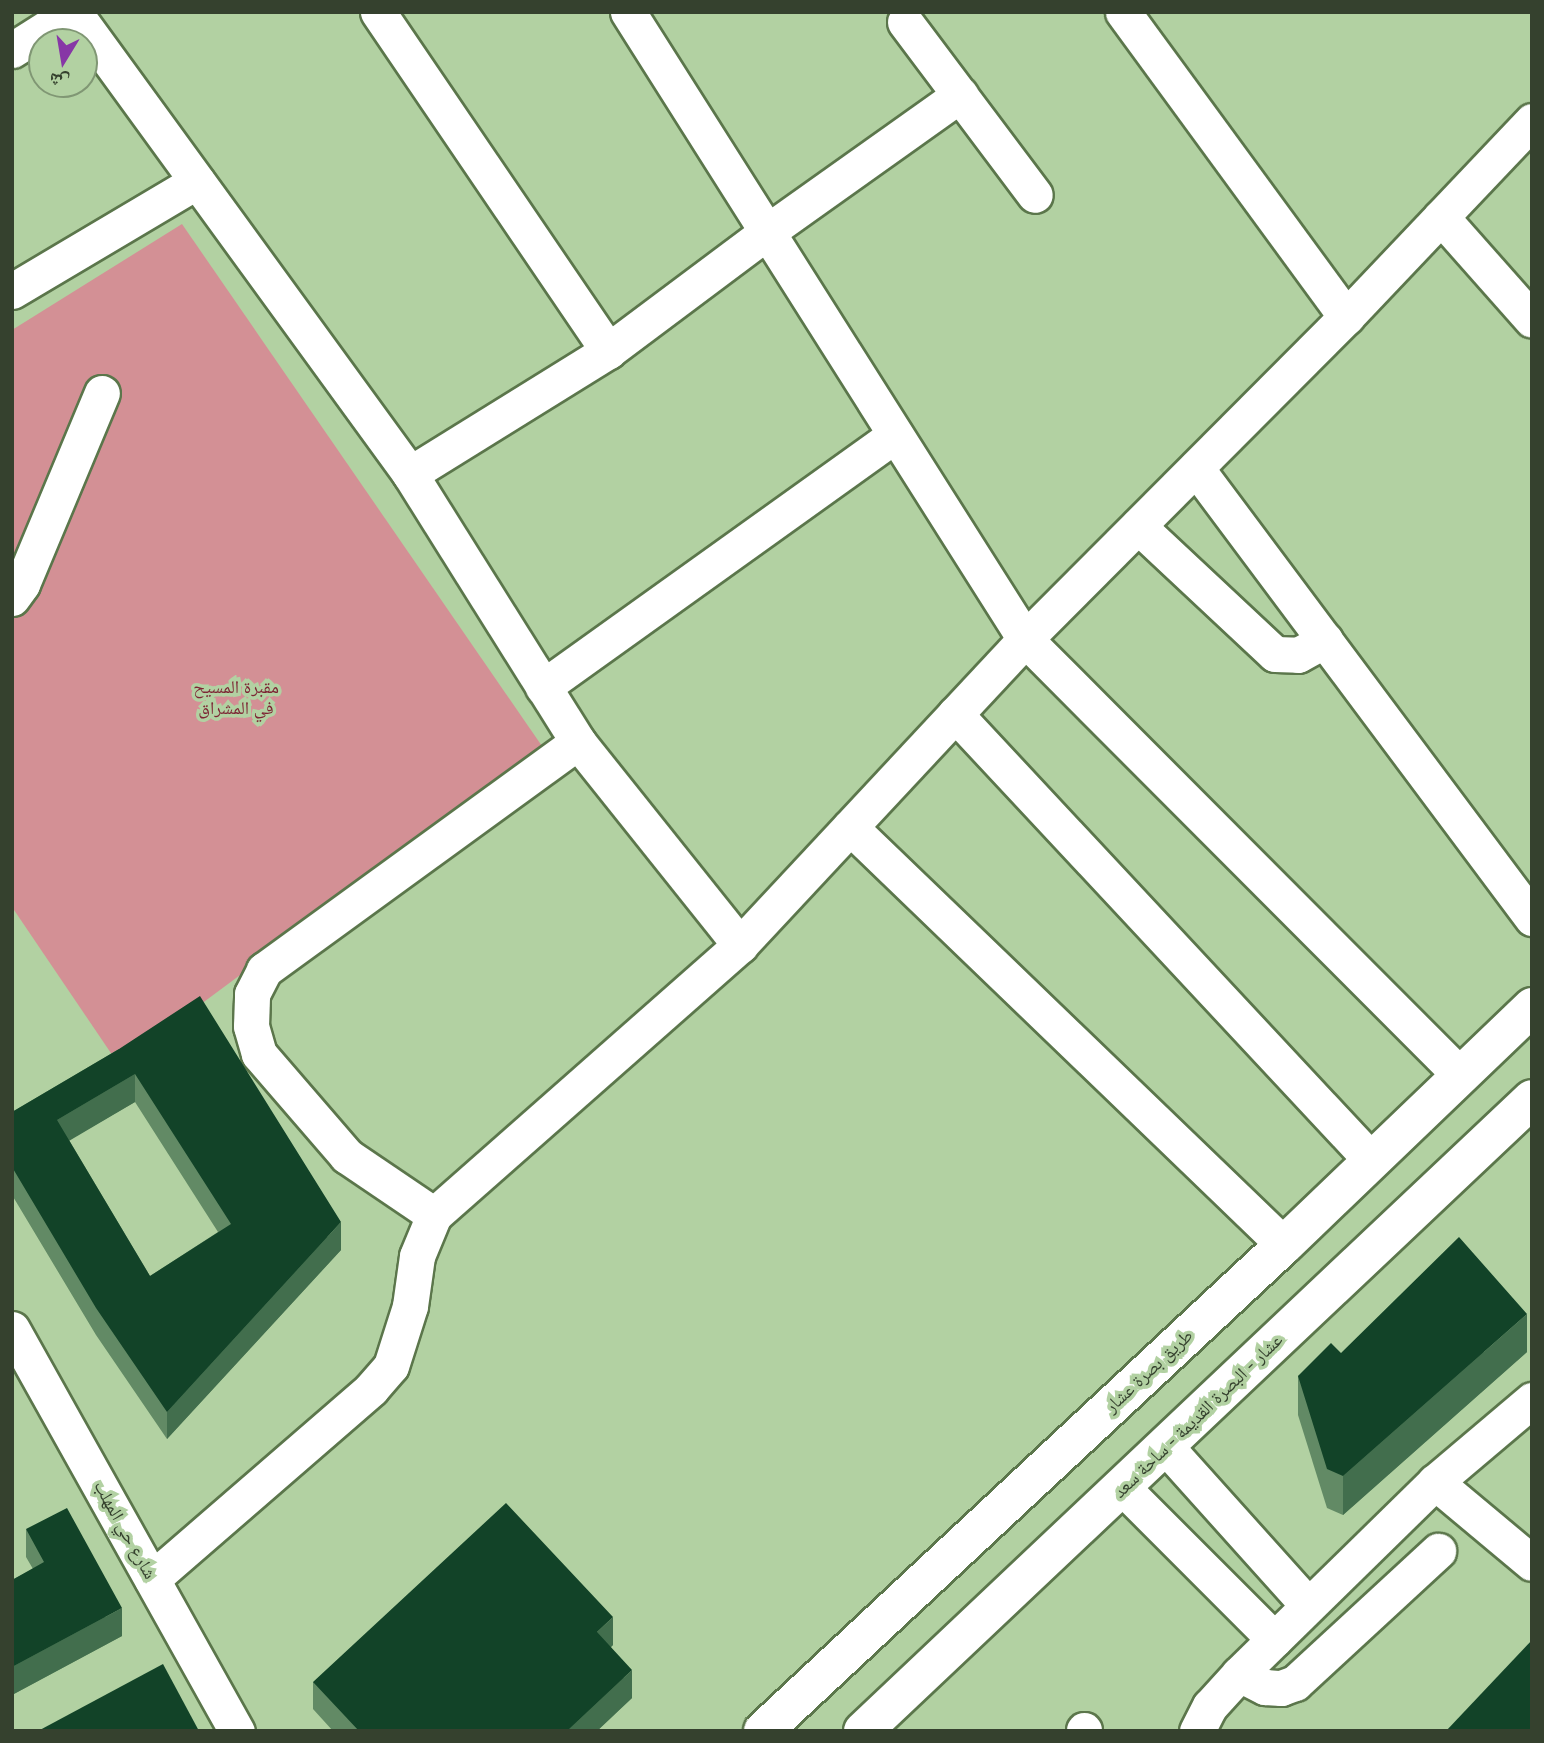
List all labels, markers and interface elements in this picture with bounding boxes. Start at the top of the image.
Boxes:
north arrow [28,28,98,98]
text: ش [47,68,72,95]
park label: مقبرة المسيح في المشراق [193,677,279,720]
street label: طريق بصرة عشار [1101,1325,1197,1417]
street label: عشار - البصرة القديمة - ساحة سعد [1109,1329,1287,1503]
street label: شارع حي المهلب [89,1477,161,1583]

